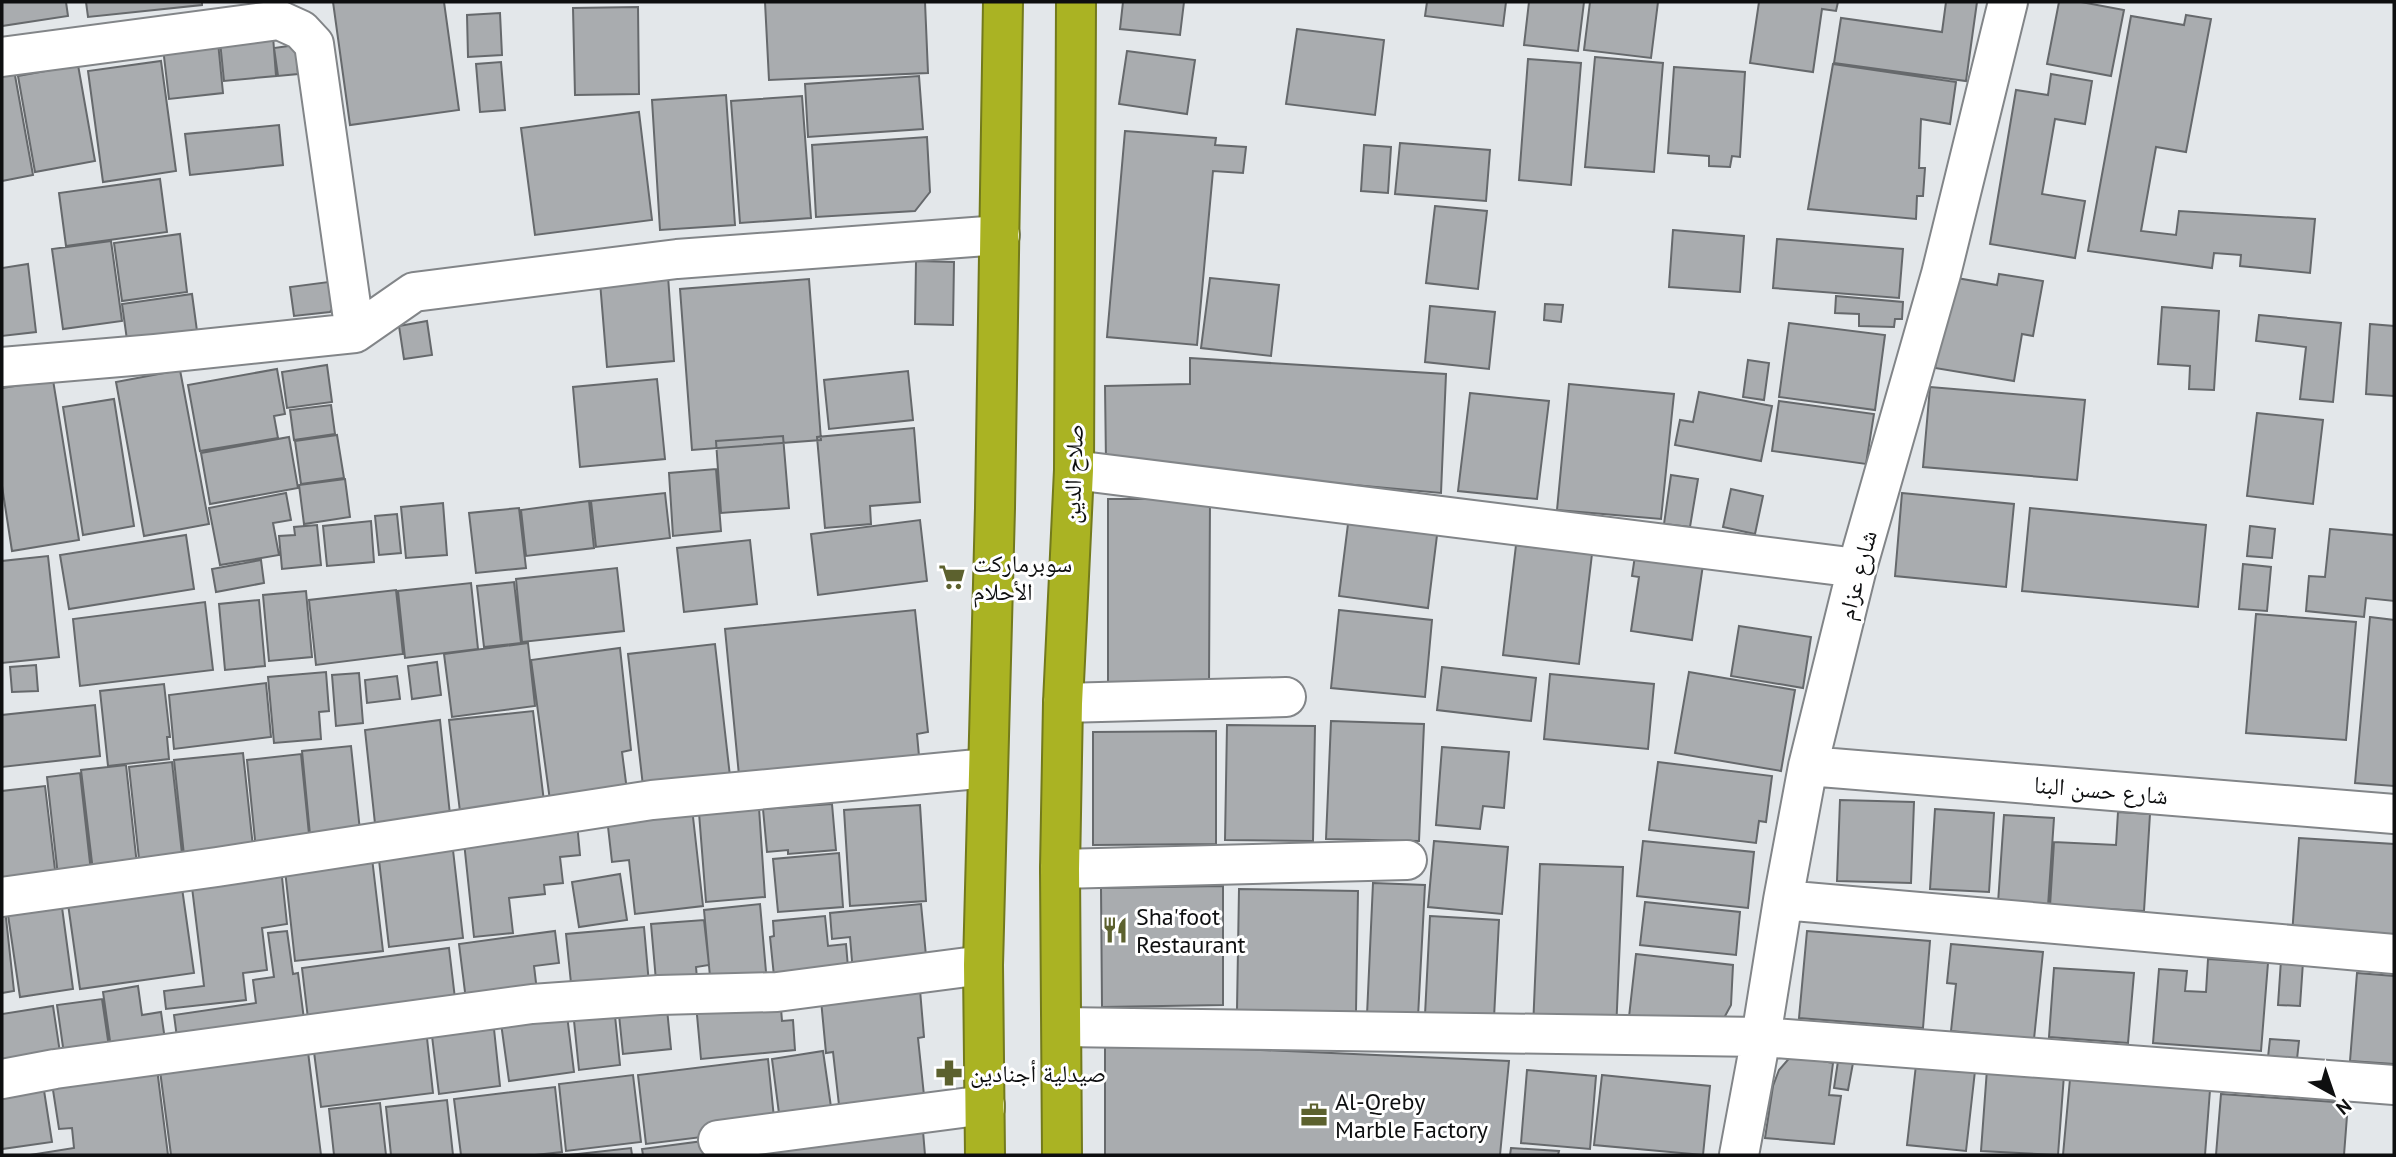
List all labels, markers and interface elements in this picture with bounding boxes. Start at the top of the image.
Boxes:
street label: صلاح الدين [1056,424,1090,524]
street label: شارع عزام [1830,527,1885,623]
place label: سوبرماركت الأحلام [973,548,1072,608]
supermarket icon: سوبرماركت الأحلام [937,562,967,592]
street label: شارع حسن البنا [2033,769,2169,811]
place label: Sha'foot Restaurant [1136,901,1246,960]
restaurant icon: Sha'foot Restaurant [1100,915,1130,945]
pharmacy icon: صيدلية أجنادين [934,1058,964,1088]
place label: صيدلية أجنادين [970,1058,1106,1089]
north arrow [2298,1059,2368,1129]
place label: Al-Qreby Marble Factory [1335,1086,1488,1145]
text: N [2331,1094,2356,1120]
office icon: Al-Qreby Marble Factory [1299,1100,1329,1130]

